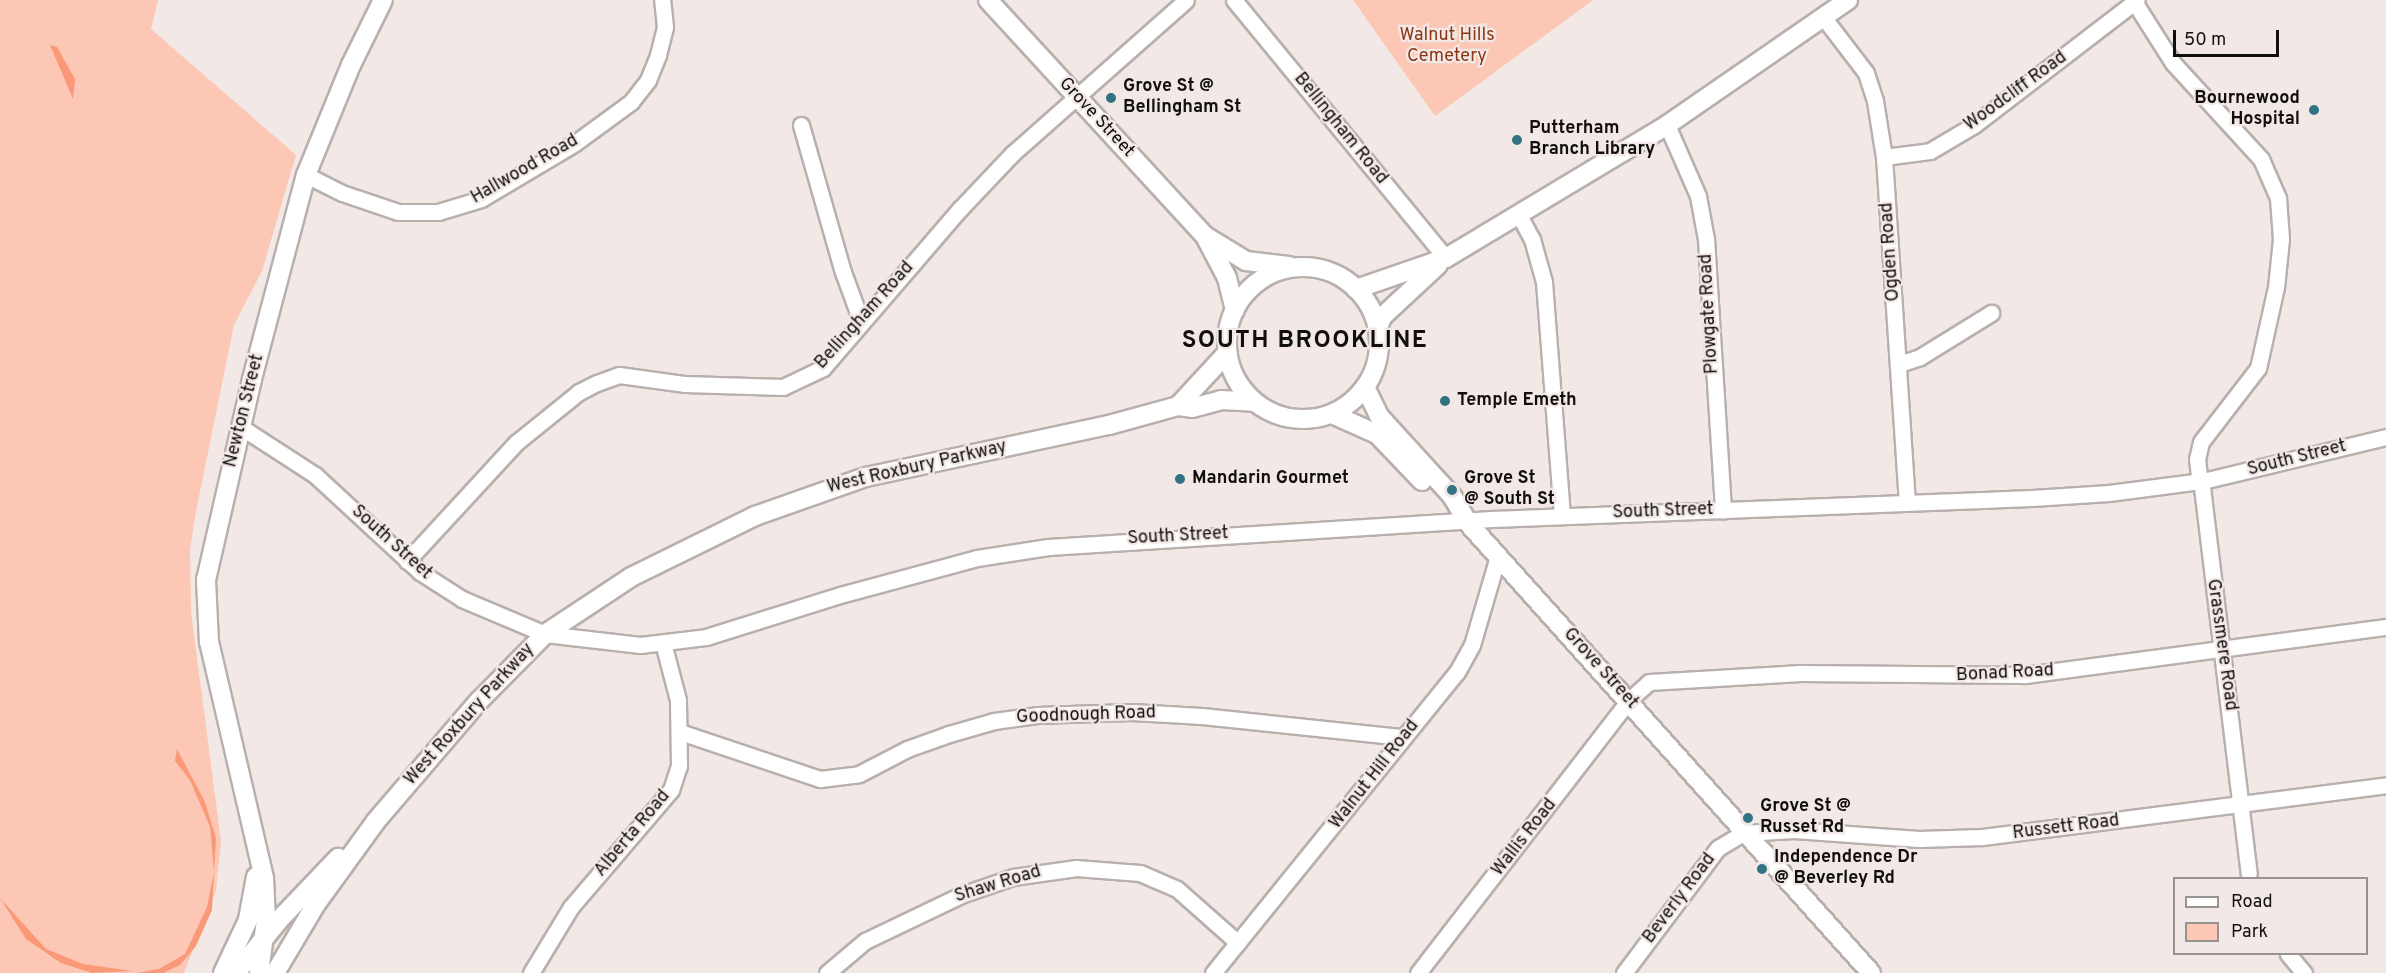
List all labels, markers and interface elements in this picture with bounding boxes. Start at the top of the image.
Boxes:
scale bar [2176,18,2282,56]
park label: Walnut Hills Cemetery [1399,26,1495,68]
text: 50 m [2184,29,2226,52]
street label: Woodcliff Road [1960,47,2072,137]
street label: Bellingham Road [1288,69,1392,189]
street label: Grove Street [1053,74,1139,162]
place label: Grove St @ Bellingham St [1123,77,1241,119]
place label: Bournewood Hospital [2194,89,2300,132]
marker: Grove St @ Bellingham St [1104,91,1118,105]
marker: Bournewood Hospital [2305,101,2323,119]
place label: Putterham Branch Library [1529,119,1655,162]
street label: Hallwood Road [467,131,583,209]
marker: Putterham Branch Library [1510,133,1524,147]
street label: Ogden Road [1877,202,1905,302]
street label: Plowgate Road [1696,253,1724,375]
street label: Bellingham Road [811,258,919,374]
district label: SOUTH BROOKLINE [1182,328,1428,356]
street label: Newton Street [221,352,269,470]
place label: Temple Emeth [1457,390,1577,412]
marker: Temple Emeth [1438,394,1452,408]
street label: South Street [2245,436,2349,482]
street label: West Roxbury Parkway [825,437,1009,499]
place label: Mandarin Gourmet [1192,468,1349,490]
place label: Grove St @ South St [1464,469,1555,512]
marker: Mandarin Gourmet [1173,472,1187,486]
marker: Grove St @ South St [1445,483,1459,497]
street label: South Street [1612,499,1714,525]
street label: South Street [346,501,436,585]
street label: South Street [1127,524,1229,550]
street label: Grassmere Road [2201,578,2241,712]
street label: Grove Street [1558,624,1642,714]
street label: West Roxbury Parkway [400,639,540,791]
street label: Bonad Road [1956,661,2054,687]
street label: Goodnough Road [1016,703,1156,729]
street label: Walnut Hill Road [1326,716,1424,834]
street label: Alberta Road [591,786,675,882]
street label: Wallis Road [1488,795,1562,881]
place label: Grove St @ Russet Rd [1760,797,1851,840]
marker: Grove St @ Russet Rd [1741,811,1755,825]
street label: Russett Road [2011,811,2121,845]
place label: Independence Dr @ Beverley Rd [1774,848,1918,890]
street label: Beverly Road [1639,850,1721,948]
street label: Shaw Road [952,862,1044,908]
marker: Independence Dr @ Beverley Rd [1755,862,1769,876]
legend [2173,877,2368,955]
text: Road [2231,891,2273,914]
text: Park [2231,921,2268,944]

